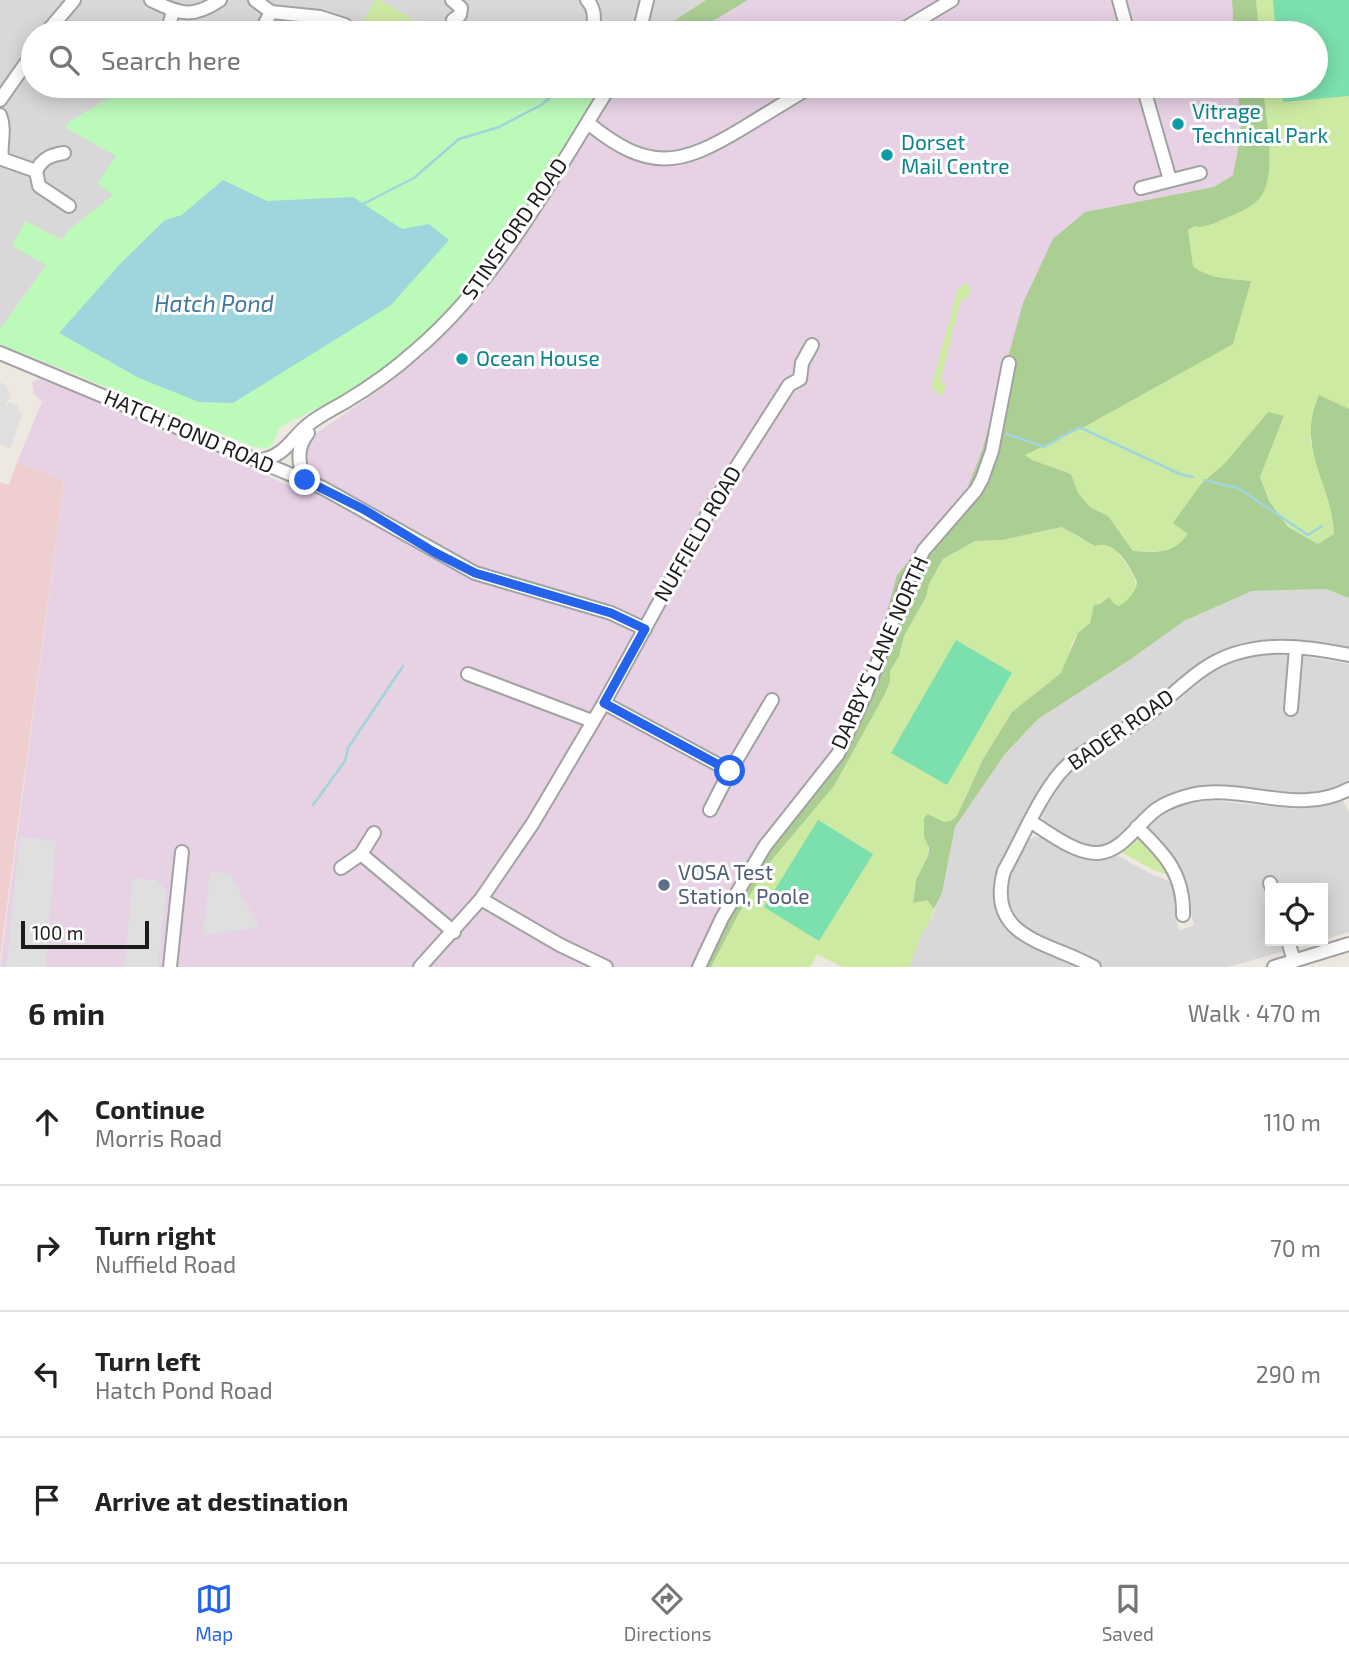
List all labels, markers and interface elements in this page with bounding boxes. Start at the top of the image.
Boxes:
search box [21,21,1328,98]
icon: search [45,41,83,79]
text: Search here [101,44,241,75]
place label: Vitrage Technical Park [1192,98,1328,147]
marker: Vitrage Technical Park [1170,116,1186,132]
place label: Dorset Mail Centre [901,129,1009,178]
marker: Dorset Mail Centre [879,147,895,163]
street label: STINSFORD ROAD [456,153,572,304]
water label: Hatch Pond [154,289,274,317]
place label: Ocean House [476,345,600,370]
marker: Ocean House [454,351,470,367]
street label: HATCH POND ROAD [101,384,278,478]
street label: NUFFIELD ROAD [648,461,746,605]
route end [289,464,320,495]
street label: DARBY'S LANE NORTH [825,552,932,753]
street label: BADER ROAD [1062,683,1178,774]
route start [714,755,745,786]
place label: VOSA Test Station, Poole [678,859,810,908]
marker: VOSA Test Station, Poole [656,877,672,893]
map controls [1265,883,1328,946]
button: locate [1265,883,1328,946]
scale bar [21,918,149,950]
text: 100 m [32,921,83,944]
text: 6 min [28,995,105,1031]
text: Walk · 470 m [1188,999,1321,1027]
text: Continue [95,1093,205,1124]
icon: ahead [28,1103,66,1141]
text: 110 m [1264,1108,1321,1136]
text: Morris Road [95,1124,222,1152]
text: Turn right [95,1219,216,1250]
icon: right [28,1229,66,1267]
text: 70 m [1270,1234,1321,1262]
text: Nuffield Road [95,1250,236,1278]
text: Turn left [95,1345,201,1376]
icon: left [28,1355,66,1393]
text: 290 m [1256,1360,1321,1388]
text: Hatch Pond Road [95,1376,273,1404]
icon: arrive [28,1481,66,1519]
text: Arrive at destination [95,1485,348,1516]
tab: Map [195,1580,233,1645]
tab: Directions [624,1580,711,1645]
tab: Saved [1102,1580,1154,1645]

